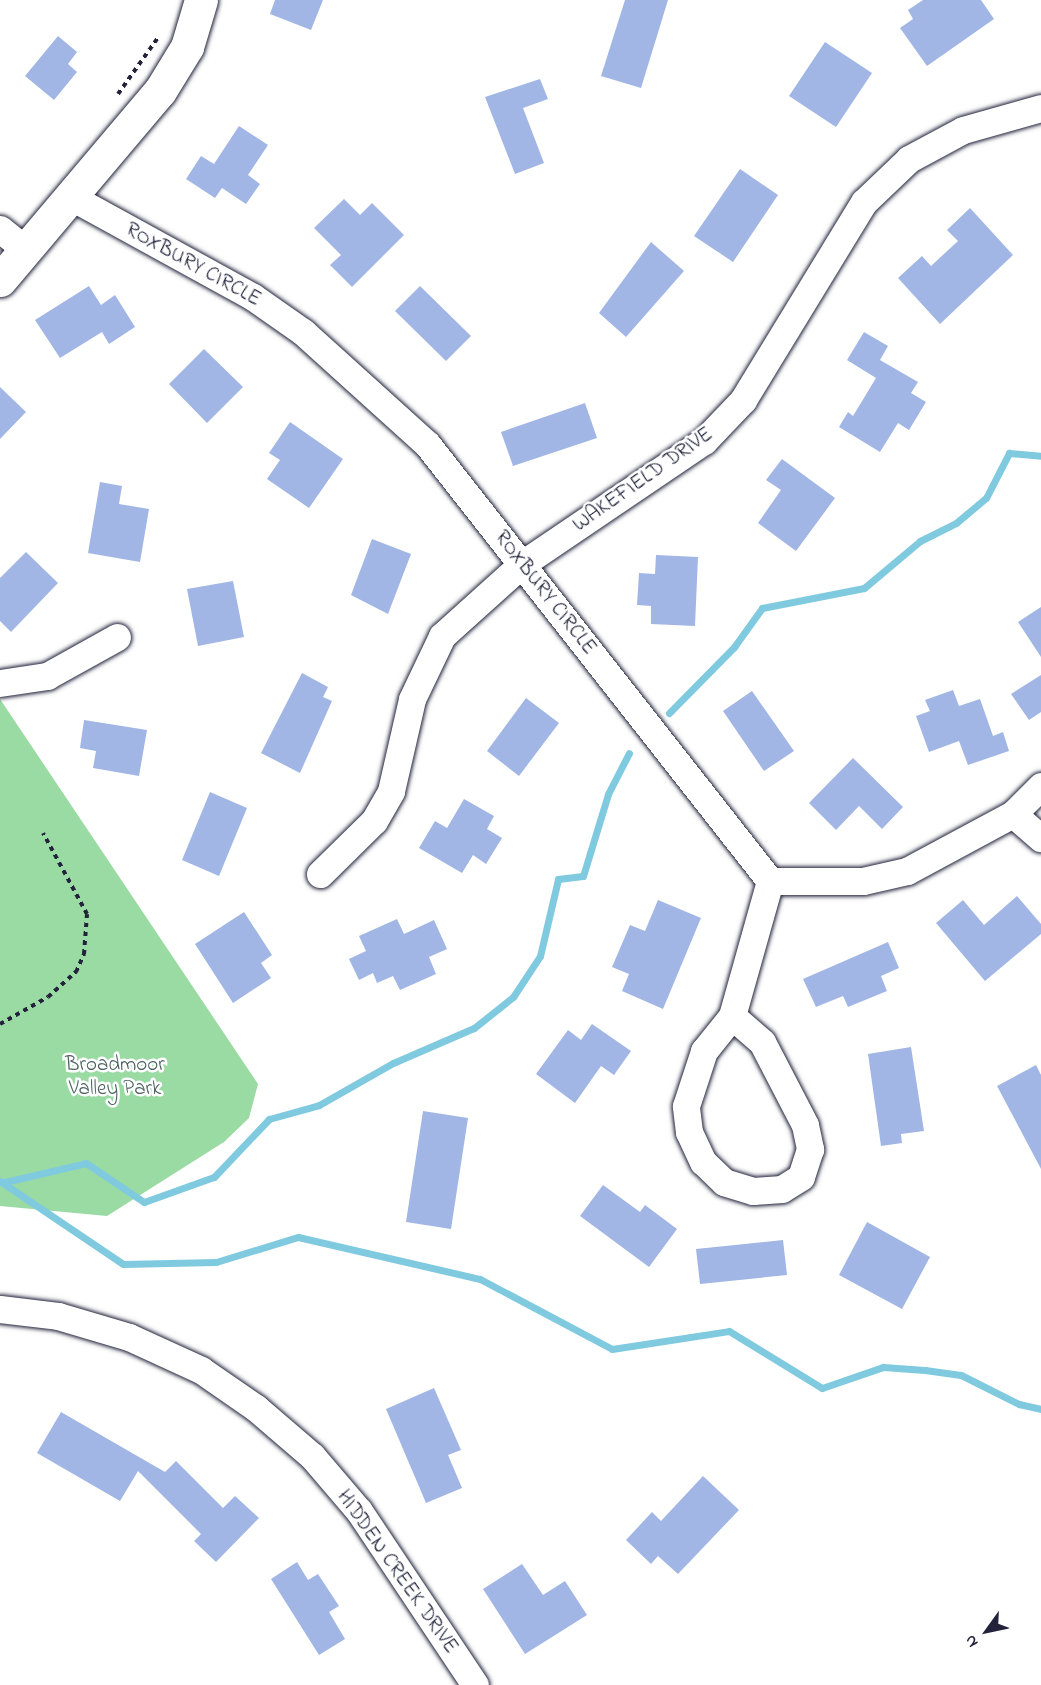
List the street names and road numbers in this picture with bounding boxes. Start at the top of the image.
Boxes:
street label: ROXBURY CIRCLE [121,217,265,313]
street label: WAKEFIELD DRIVE [568,422,718,538]
street label: ROXBURY CIRCLE [489,526,601,660]
street label: HIDDEN CREEK DRIVE [331,1485,463,1659]

